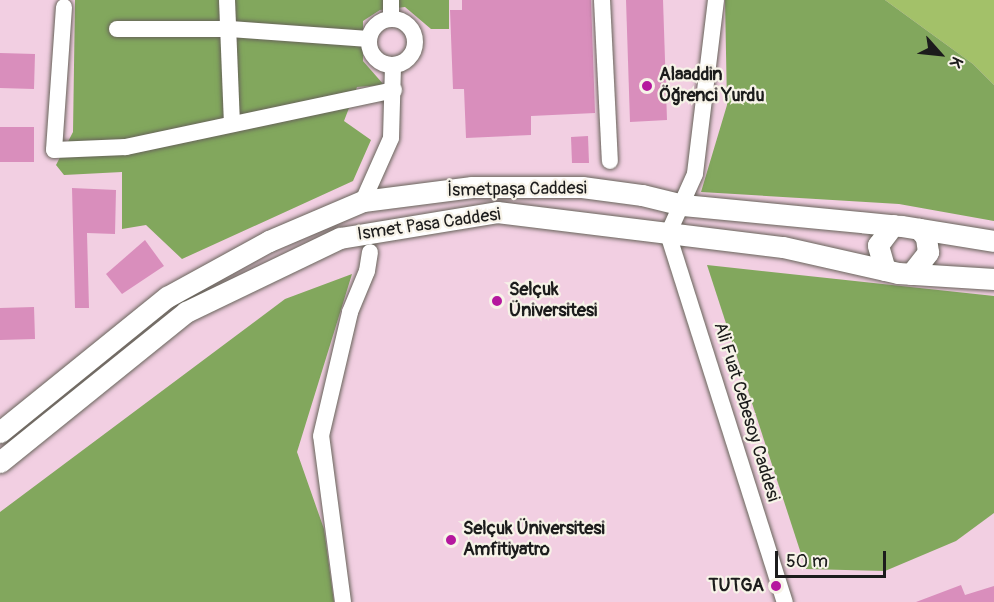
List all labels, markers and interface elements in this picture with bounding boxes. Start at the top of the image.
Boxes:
north arrow [910,24,970,84]
text: K [945,53,967,71]
place label: Alaaddin Öğrenci Yurdu [659,65,764,107]
marker: Alaaddin Öğrenci Yurdu [640,79,654,93]
street label: İsmetpaşa Caddesi [447,178,587,202]
street label: Ismet Pasa Caddesi [356,204,502,246]
place label: Selçuk Üniversitesi [509,280,597,322]
marker: Selçuk Üniversitesi [490,294,504,308]
street label: Ali Fuat Cebesoy Caddesi [708,320,784,504]
place label: Selçuk Üniversitesi Amfitiyatro [463,519,605,562]
marker: Selçuk Üniversitesi Amfitiyatro [444,533,458,547]
scale bar [778,539,889,577]
text: 50 m [786,550,828,573]
place label: TUTGA [708,575,764,597]
marker: TUTGA [769,579,783,593]

